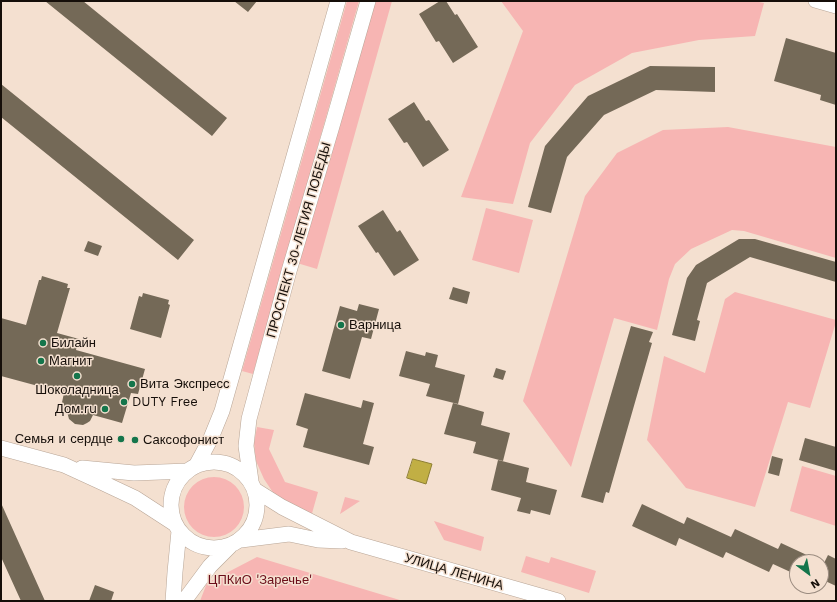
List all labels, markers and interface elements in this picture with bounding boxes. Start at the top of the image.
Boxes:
street label: ПРОСПЕКТ 30-ЛЕТИЯ ПОБЕДЫ [264,140,334,340]
place label: Варница [349,317,401,333]
marker: Варница [336,320,346,330]
place label: Билайн [51,335,96,351]
marker: Билайн [38,338,48,348]
place label: Магнит [49,353,92,369]
marker: Магнит [36,356,46,366]
marker: Шоколадница [72,371,82,381]
place label: Вита Экспресс [140,376,230,392]
marker: Вита Экспресс [127,379,137,389]
place label: Шоколадница [35,382,119,398]
place label: DUTY Free [132,394,198,410]
marker: DUTY Free [119,397,129,407]
place label: Дом.ru [55,401,97,417]
marker: Дом.ru [100,404,110,414]
place label: Семья и сердце [15,431,113,447]
place label: Саксофонист [143,432,224,448]
marker: Семья и сердце [116,434,126,444]
marker: Саксофонист [130,435,140,445]
street label: УЛИЦА ЛЕНИНА [403,550,505,594]
north arrow [789,554,829,594]
park label: ЦПКиО 'Заречье' [208,572,312,588]
text: N [808,576,822,591]

